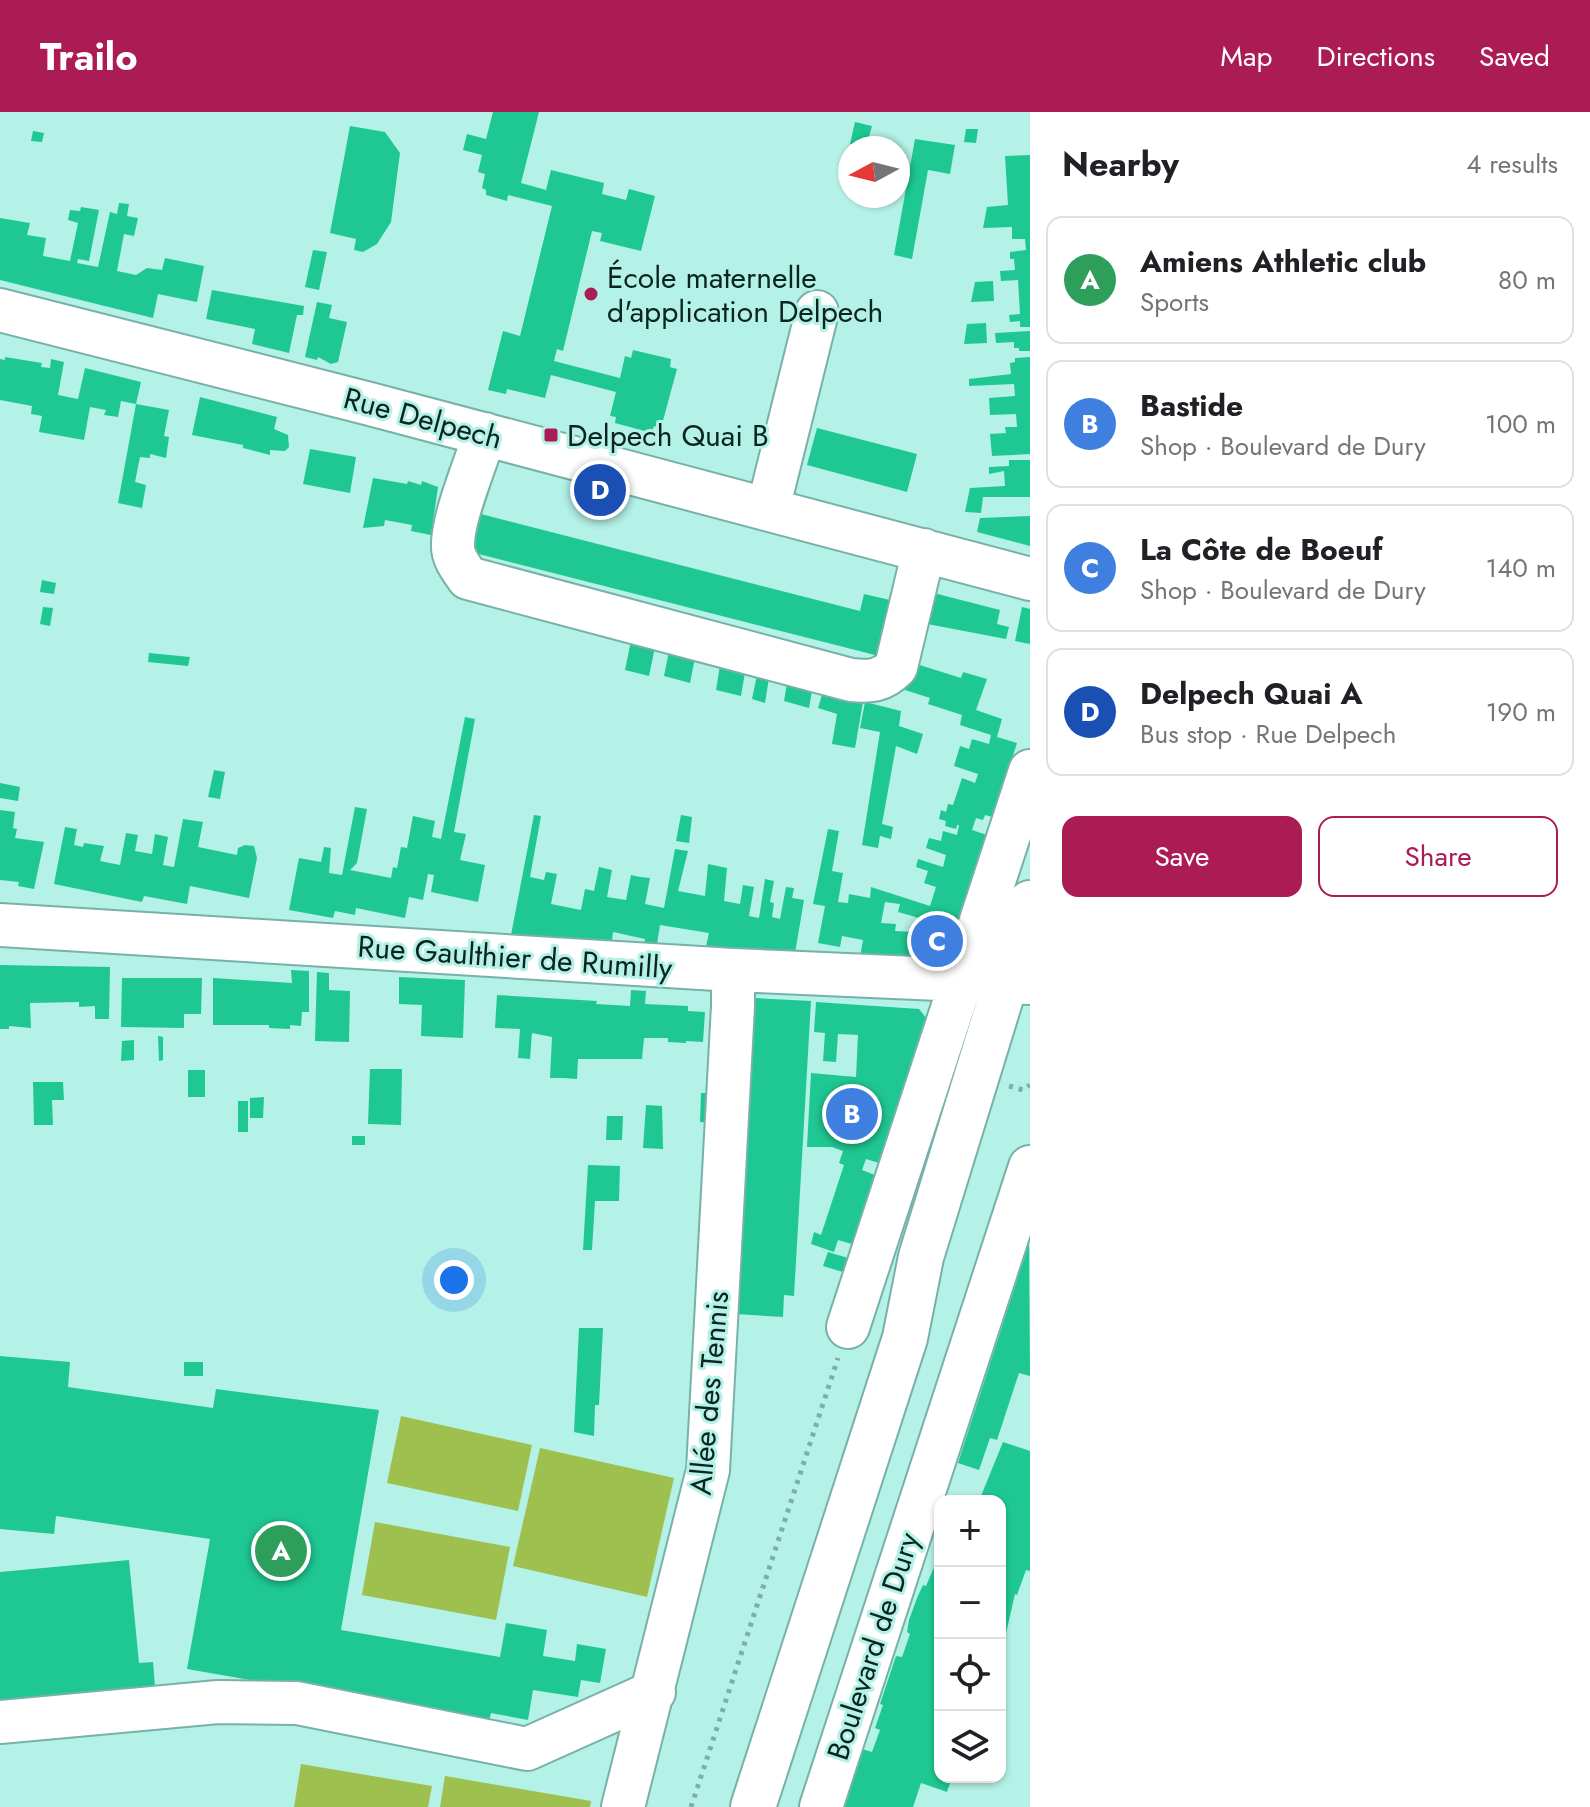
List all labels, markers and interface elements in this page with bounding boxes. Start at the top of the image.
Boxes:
text: Trailo [40,29,138,84]
text: Map [1220,36,1272,77]
text: Directions [1316,36,1435,77]
text: Saved [1479,36,1550,77]
north arrow [838,136,910,208]
text: Nearby [1062,140,1179,189]
text: 4 results [1466,145,1558,183]
text: Amiens Athletic club [1140,240,1426,283]
place label: École maternelle d'application Delpech [607,256,883,333]
text: A [1080,261,1100,299]
text: 80 m [1498,261,1556,299]
text: Sports [1140,283,1209,321]
marker: École maternelle d'application Delpech [582,285,600,303]
street label: Rue Delpech [339,376,507,460]
text: Bastide [1140,384,1243,427]
text: B [1081,405,1099,443]
text: 100 m [1485,405,1556,443]
place label: Delpech Quai B [567,414,769,457]
marker: Delpech Quai B [542,426,560,444]
text: Shop · Boulevard de Dury [1140,427,1426,465]
pin: D [574,460,626,520]
text: La Côte de Boeuf [1140,528,1383,571]
text: C [1081,549,1099,587]
text: 140 m [1485,549,1556,587]
text: Shop · Boulevard de Dury [1140,571,1426,609]
text: Delpech Quai A [1140,672,1363,715]
text: D [1080,693,1100,731]
text: 190 m [1486,693,1556,731]
text: Bus stop · Rue Delpech [1140,715,1396,753]
button: Save [1062,816,1302,897]
button: Share [1318,816,1558,897]
pin: C [911,911,963,971]
street label: Rue Gaulthier de Rumilly [356,925,674,989]
pin: B [826,1084,878,1144]
your location [434,1260,474,1300]
street label: Allée des Tennis [679,1289,739,1497]
map controls [934,1495,1006,1783]
button: + [934,1495,1006,1567]
pin: A [255,1521,307,1581]
street label: Boulevard de Dury [816,1526,930,1765]
button: − [934,1567,1006,1639]
button: locate [934,1639,1006,1711]
button: layers [934,1711,1006,1783]

